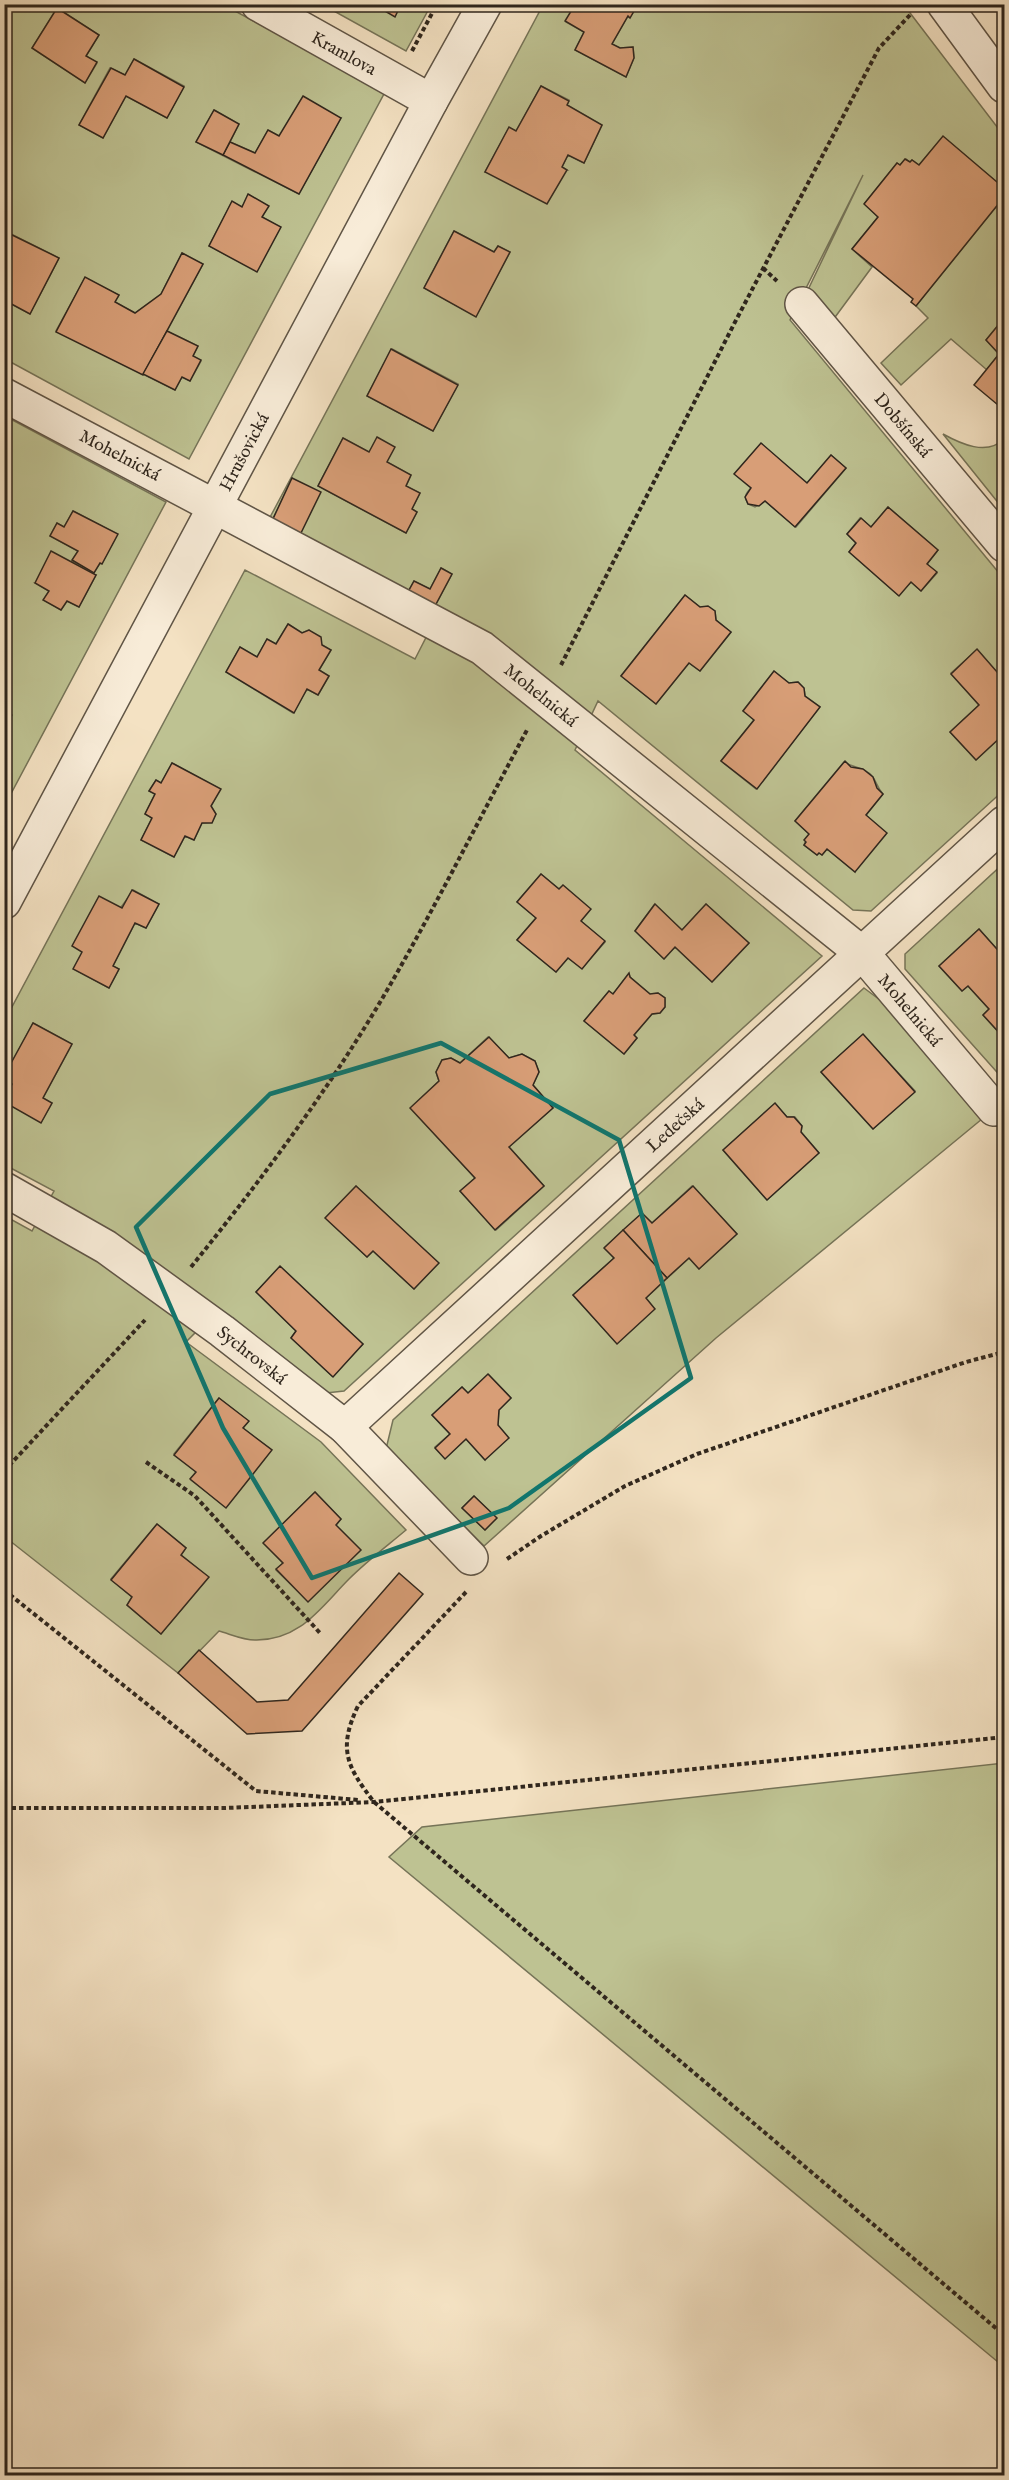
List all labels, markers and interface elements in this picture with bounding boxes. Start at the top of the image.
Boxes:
street label: Kramlova [306,27,380,82]
street label: Dobšínská [868,389,936,463]
street label: Hrušovická [215,410,276,496]
street label: Mohelnická [75,425,164,487]
street label: Mohelnická [498,659,582,733]
street label: Mohelnická [872,970,946,1052]
street label: Ledečská [642,1094,710,1158]
street label: Sychrovská [211,1322,291,1391]

